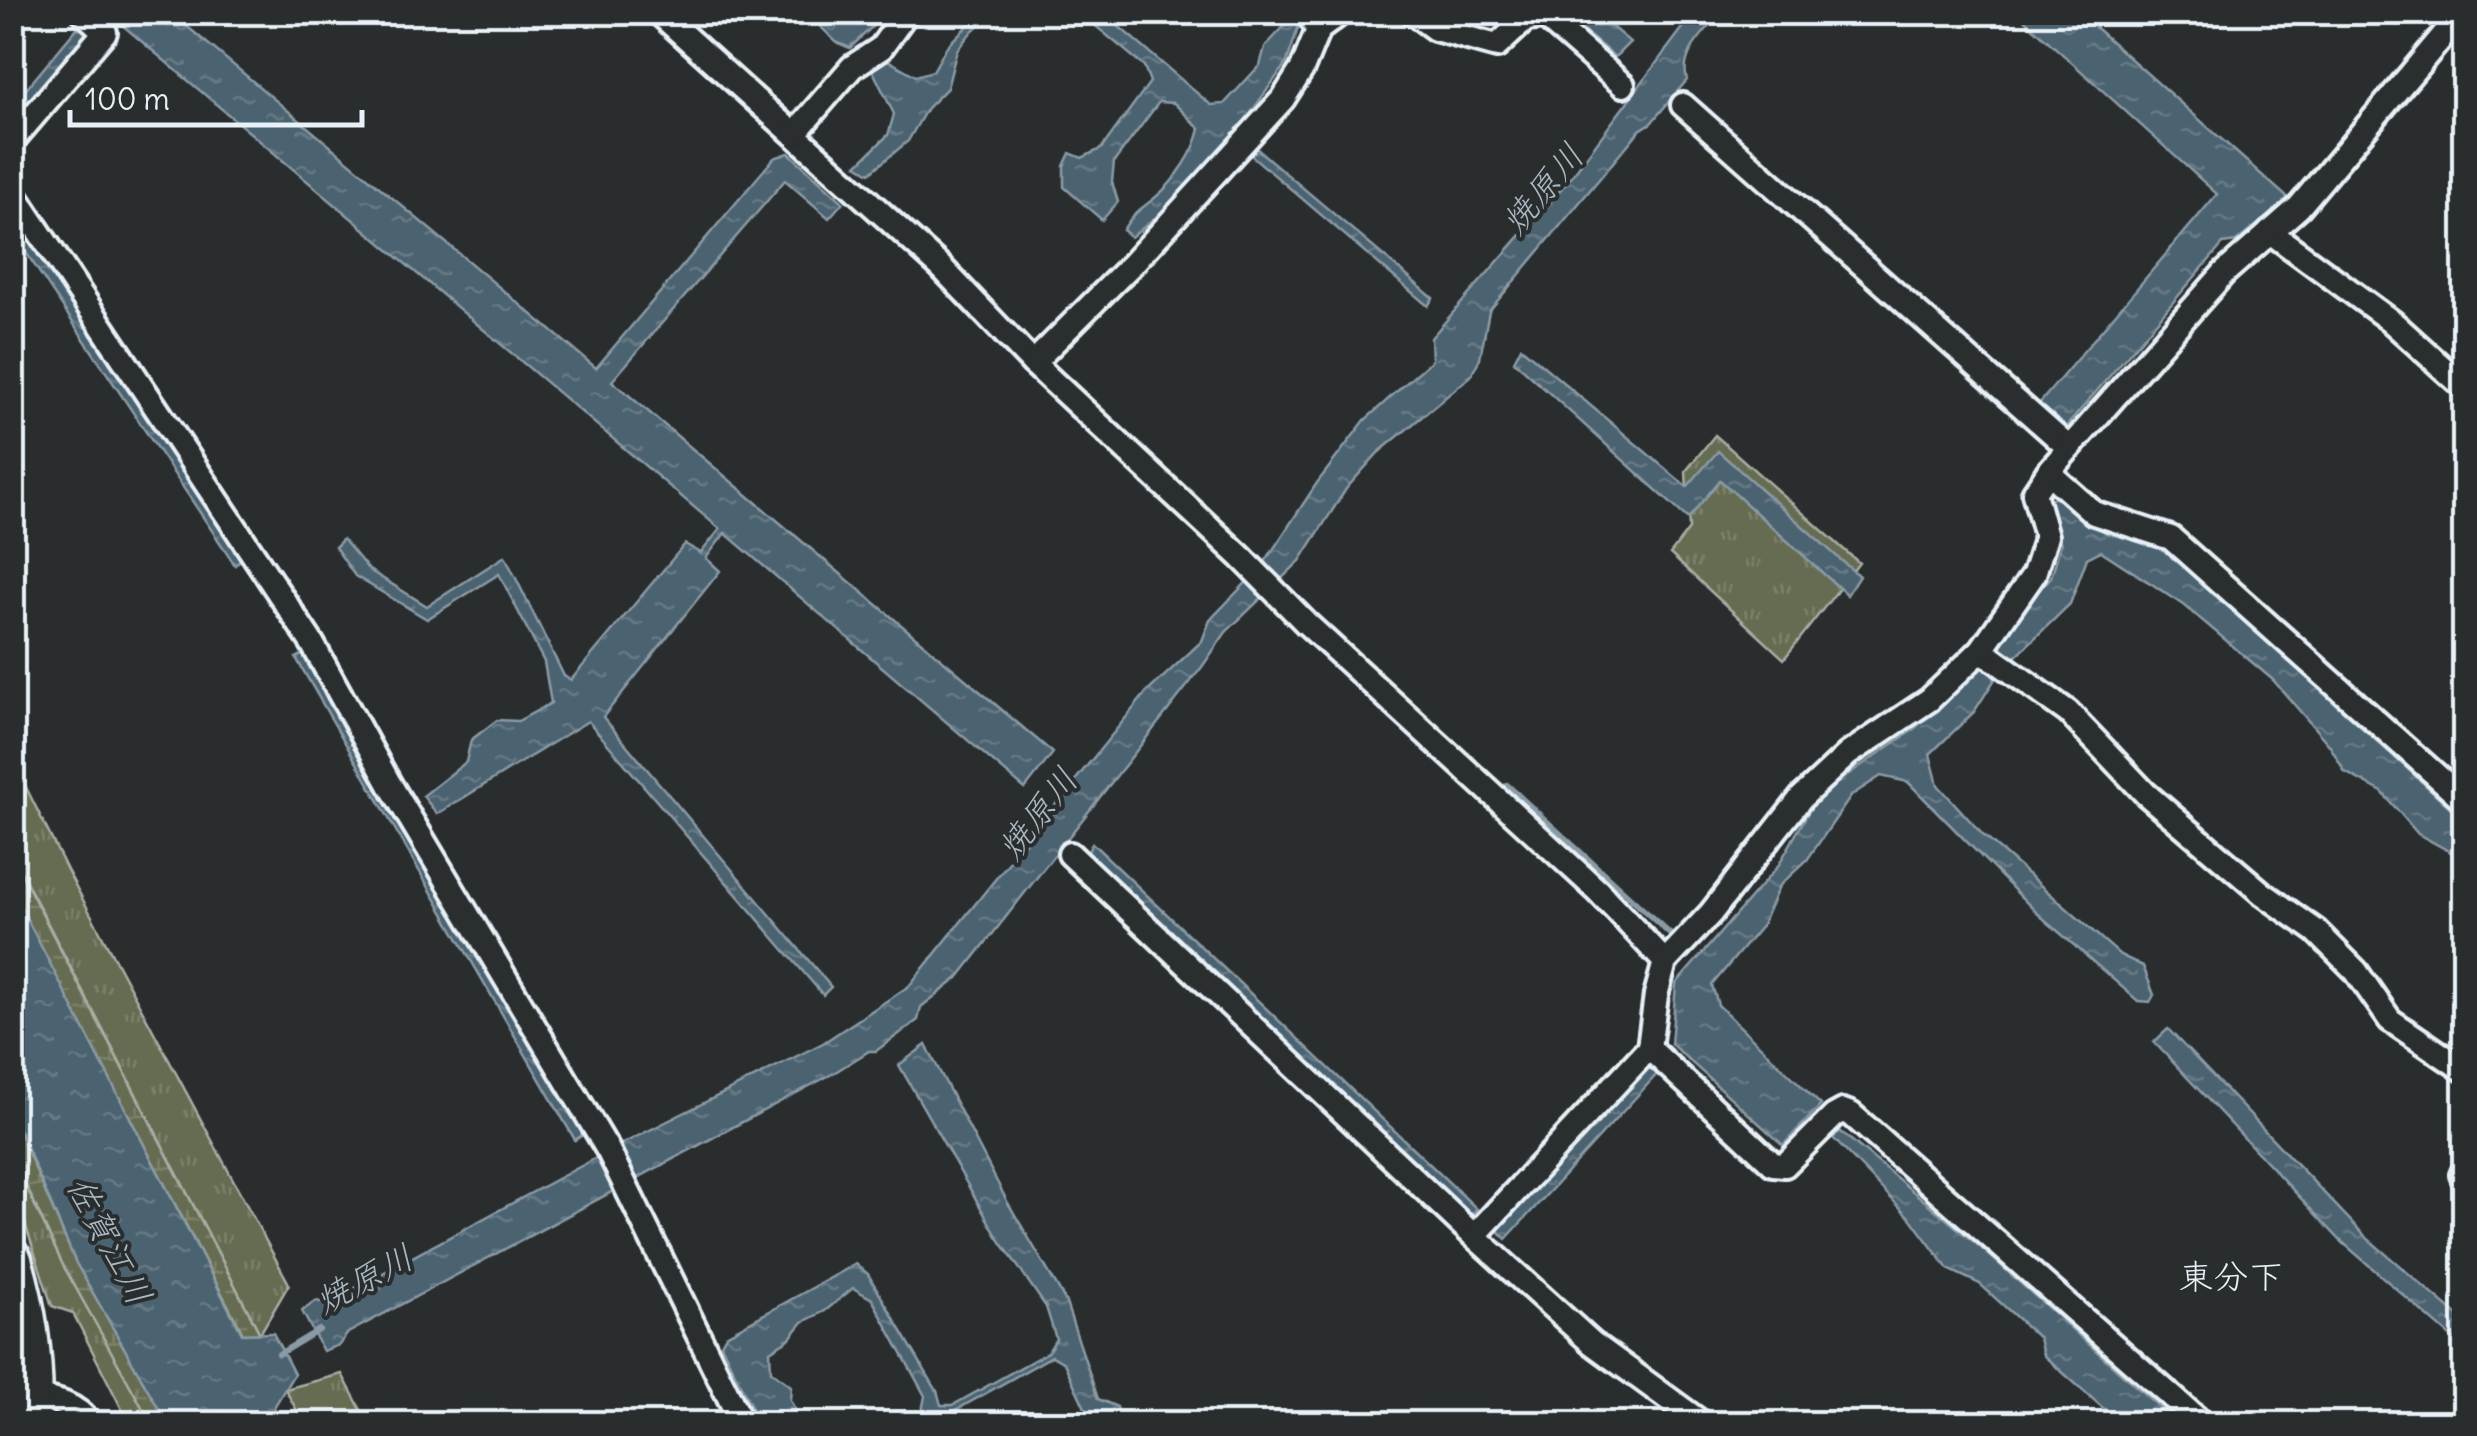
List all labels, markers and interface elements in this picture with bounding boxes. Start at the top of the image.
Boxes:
scale bar [70,65,362,127]
text: 100 m [85,80,170,118]
water label: 焼原川 [1491,134,1593,242]
water label: 焼原川 [987,758,1087,868]
water label: 佐賀江川 [58,1168,162,1312]
water label: 焼原川 [307,1234,421,1322]
district label: 東分下 [2178,1254,2284,1298]

